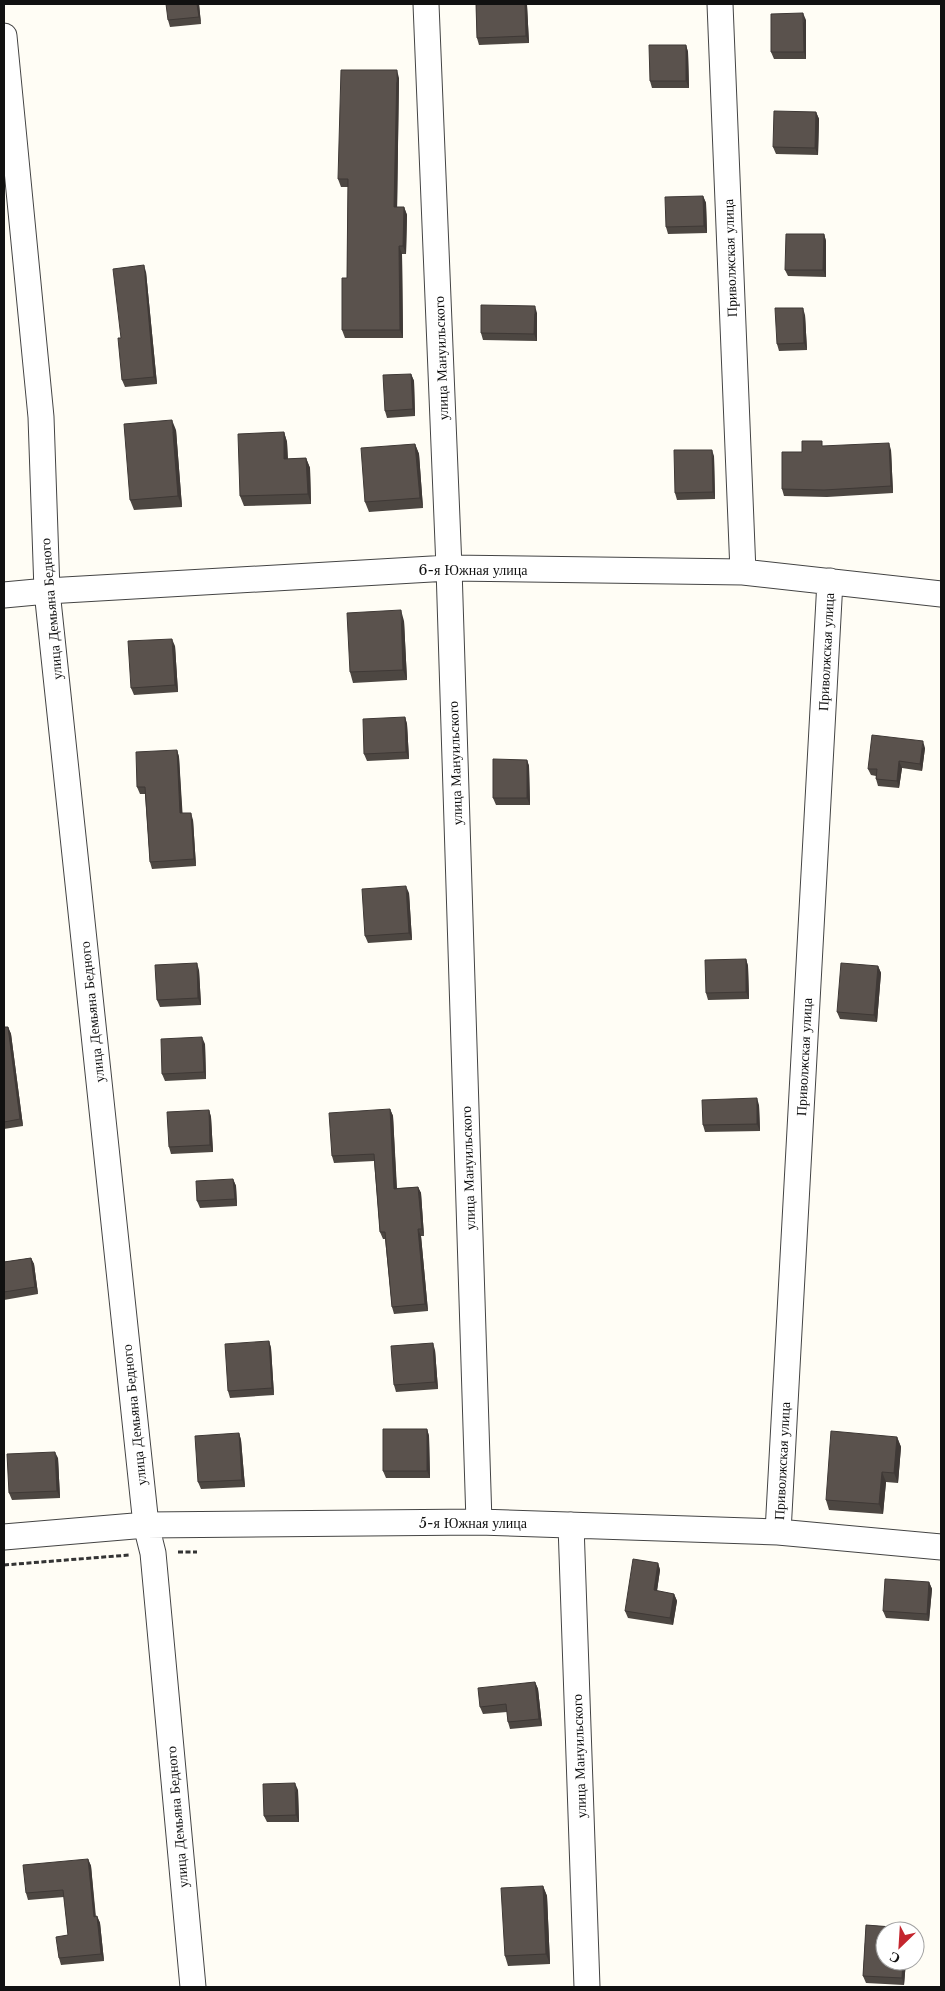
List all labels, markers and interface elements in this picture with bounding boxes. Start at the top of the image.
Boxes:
street label: Приволжская улица [719,198,741,317]
street label: улица Мануильского [430,296,452,420]
street label: улица Демьяна Бедного [36,537,66,681]
street label: 6-я Южная улица [419,561,528,579]
street label: Приволжская улица [814,592,838,712]
street label: улица Мануильского [444,701,466,825]
street label: улица Демьяна Бедного [76,940,108,1084]
street label: Приволжская улица [792,997,816,1117]
street label: улица Мануильского [457,1106,479,1230]
street label: улица Демьяна Бедного [118,1343,150,1487]
street label: Приволжская улица [770,1401,794,1521]
street label: 5-я Южная улица [419,1514,528,1532]
street label: улица Мануильского [568,1694,590,1818]
street label: улица Демьяна Бедного [162,1745,192,1889]
north arrow [875,1921,925,1971]
text: С [886,1947,903,1968]

